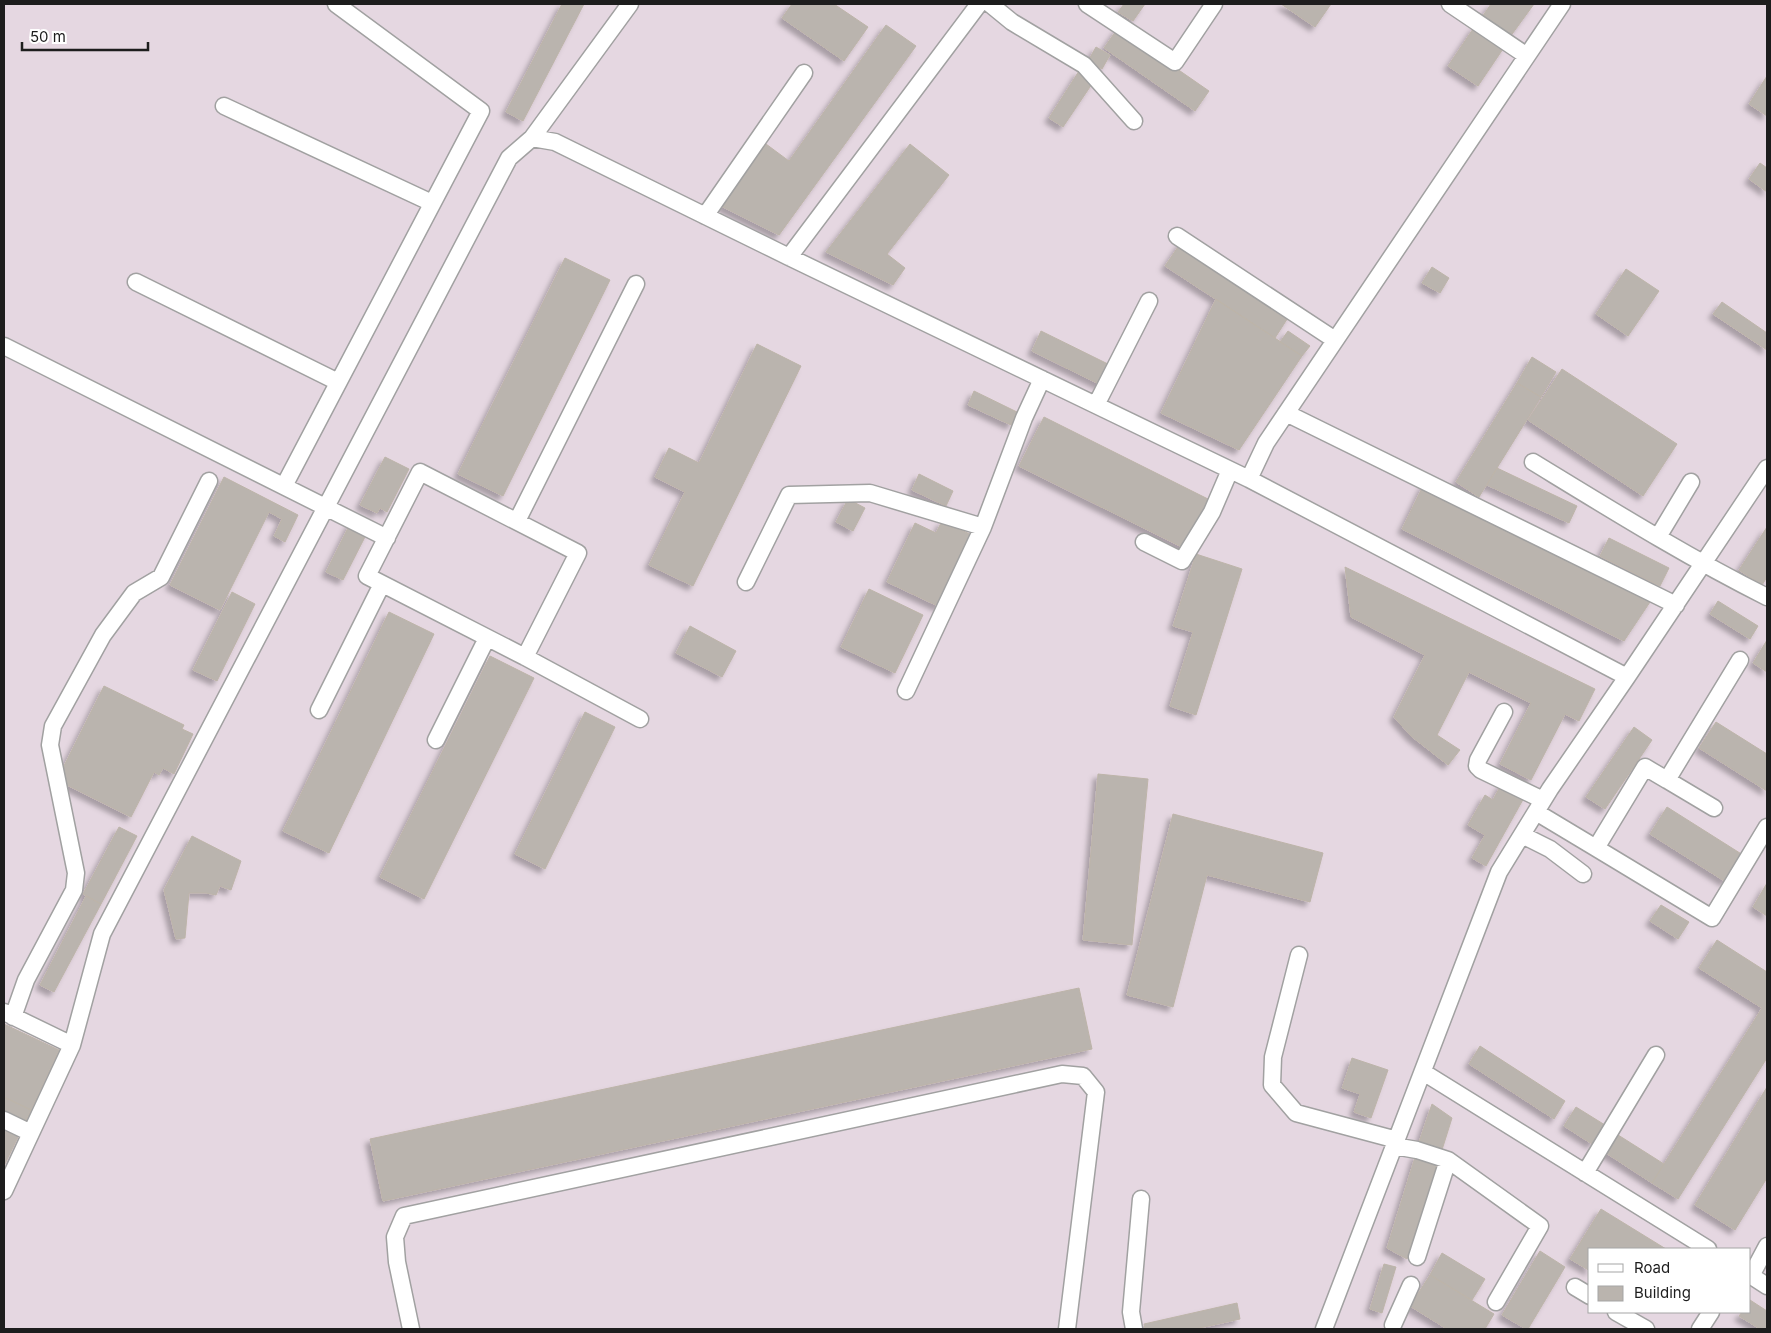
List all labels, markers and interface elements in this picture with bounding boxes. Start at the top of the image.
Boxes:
scale bar [22,20,149,52]
text: 50 m [30,27,66,46]
legend [1588,1248,1751,1313]
text: Road [1634,1258,1670,1277]
text: Building [1634,1283,1691,1302]

